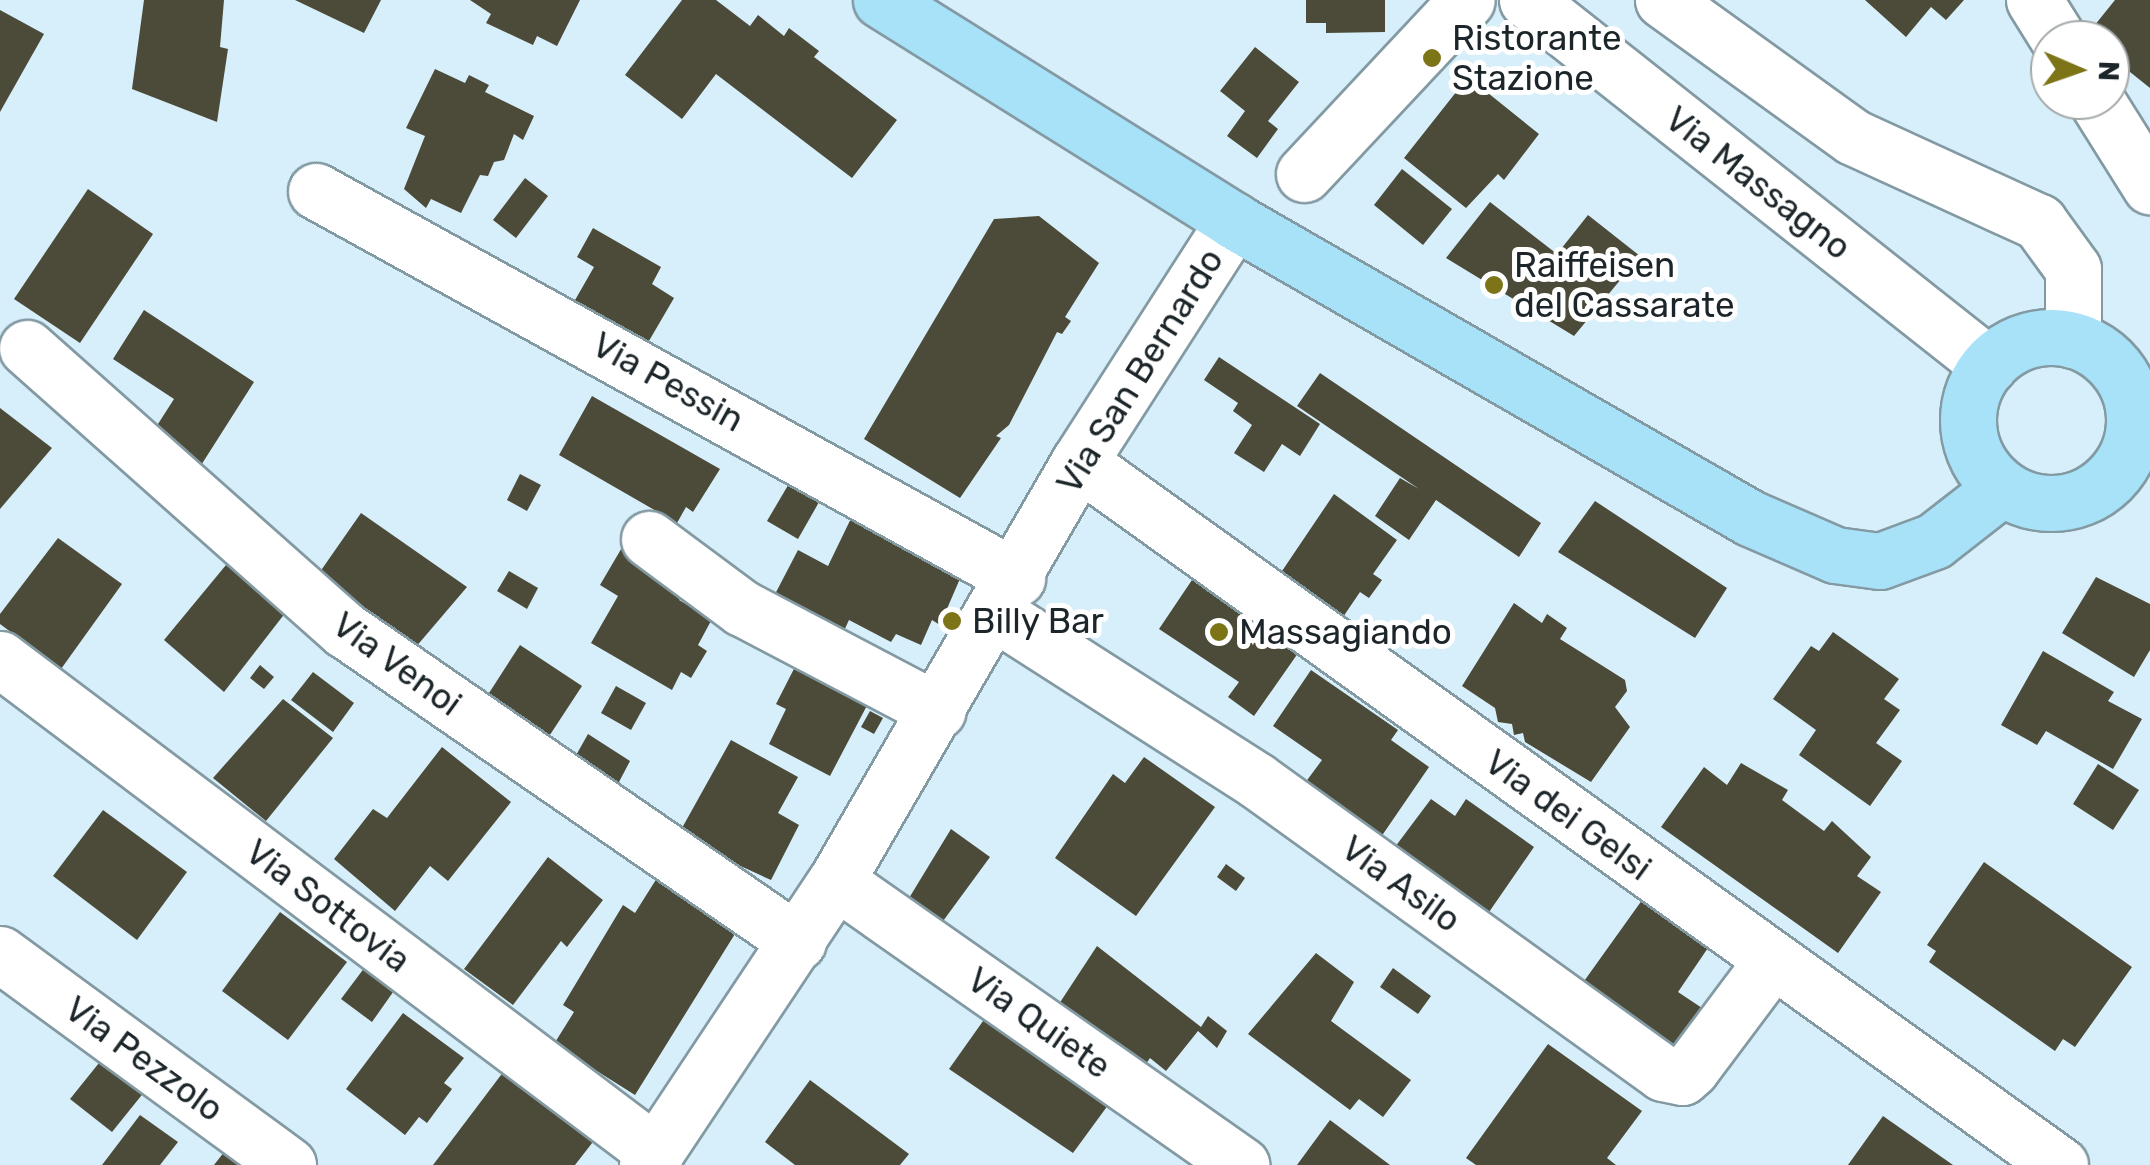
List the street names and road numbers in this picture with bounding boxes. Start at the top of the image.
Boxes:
street label: Via Massagno [1657,98,1859,268]
street label: Via San Bernardo [1048,241,1232,501]
street label: Via Pessin [585,323,751,441]
street label: Via Venoi [324,603,470,725]
street label: Via dei Gelsi [1477,741,1659,889]
street label: Via Asilo [1333,827,1469,941]
street label: Via Sottovia [238,831,418,981]
street label: Via Quiete [959,958,1119,1088]
street label: Via Pezzolo [57,988,231,1130]

